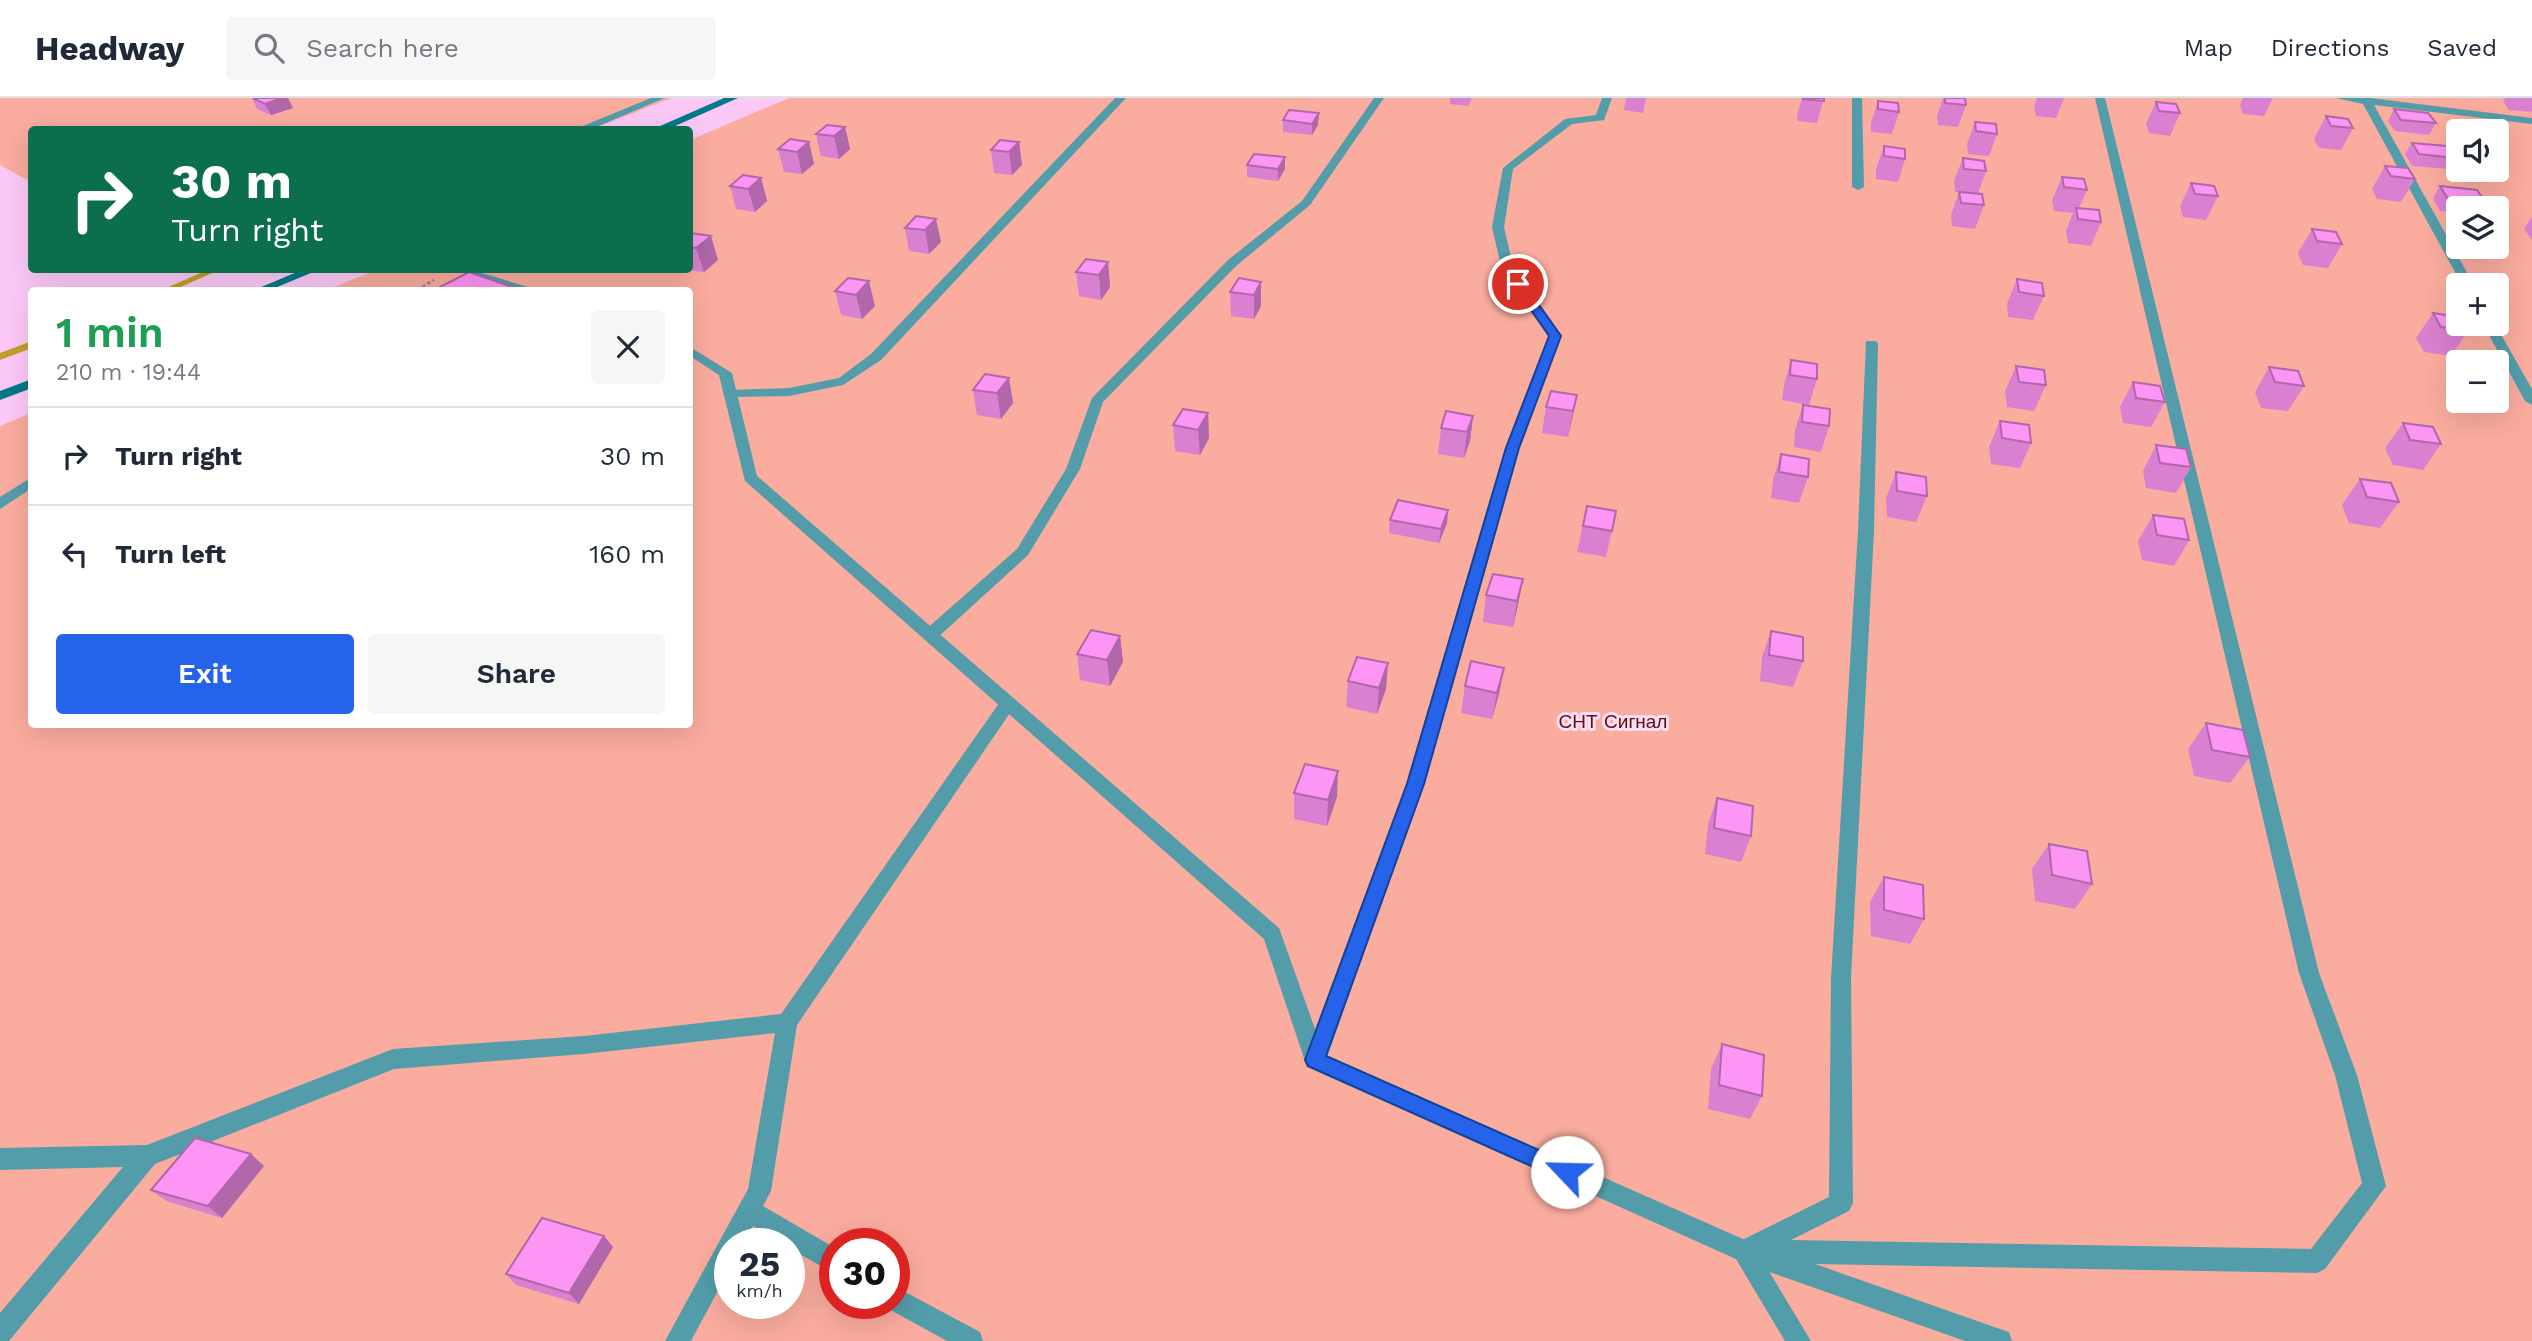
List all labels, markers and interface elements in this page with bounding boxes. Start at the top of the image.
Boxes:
search box [226,17,716,80]
text: Headway [35,29,184,68]
icon: search [250,29,288,67]
text: Search here [306,33,459,63]
text: Map [2184,34,2233,62]
text: Directions [2271,34,2389,62]
text: Saved [2427,34,2497,62]
map controls [2446,119,2509,413]
button: sound [2446,119,2509,182]
text: 30 m [171,152,292,210]
icon: right [56,154,147,245]
button: layers [2446,196,2509,259]
text: Turn right [171,211,323,249]
pin [1488,254,1548,314]
icon: arrive [1499,265,1537,303]
button: + [2446,273,2509,336]
text: 1 min [56,308,164,357]
button: close [591,310,665,384]
button: − [2446,350,2509,413]
text: 210 m · 19:44 [56,359,201,386]
icon: right [56,437,94,475]
text: Turn right [115,441,242,471]
text: 30 m [600,441,665,471]
icon: left [56,535,94,573]
text: Turn left [115,539,226,569]
text: 160 m [589,539,665,569]
button: Exit [56,634,354,714]
button: Share [368,634,665,714]
park label: СНТ Сигнал [1559,710,1667,733]
position arrow [1530,1135,1604,1209]
speed limit sign: 30 [819,1228,910,1319]
text: 25 [739,1243,780,1285]
text: km/h [736,1280,783,1301]

